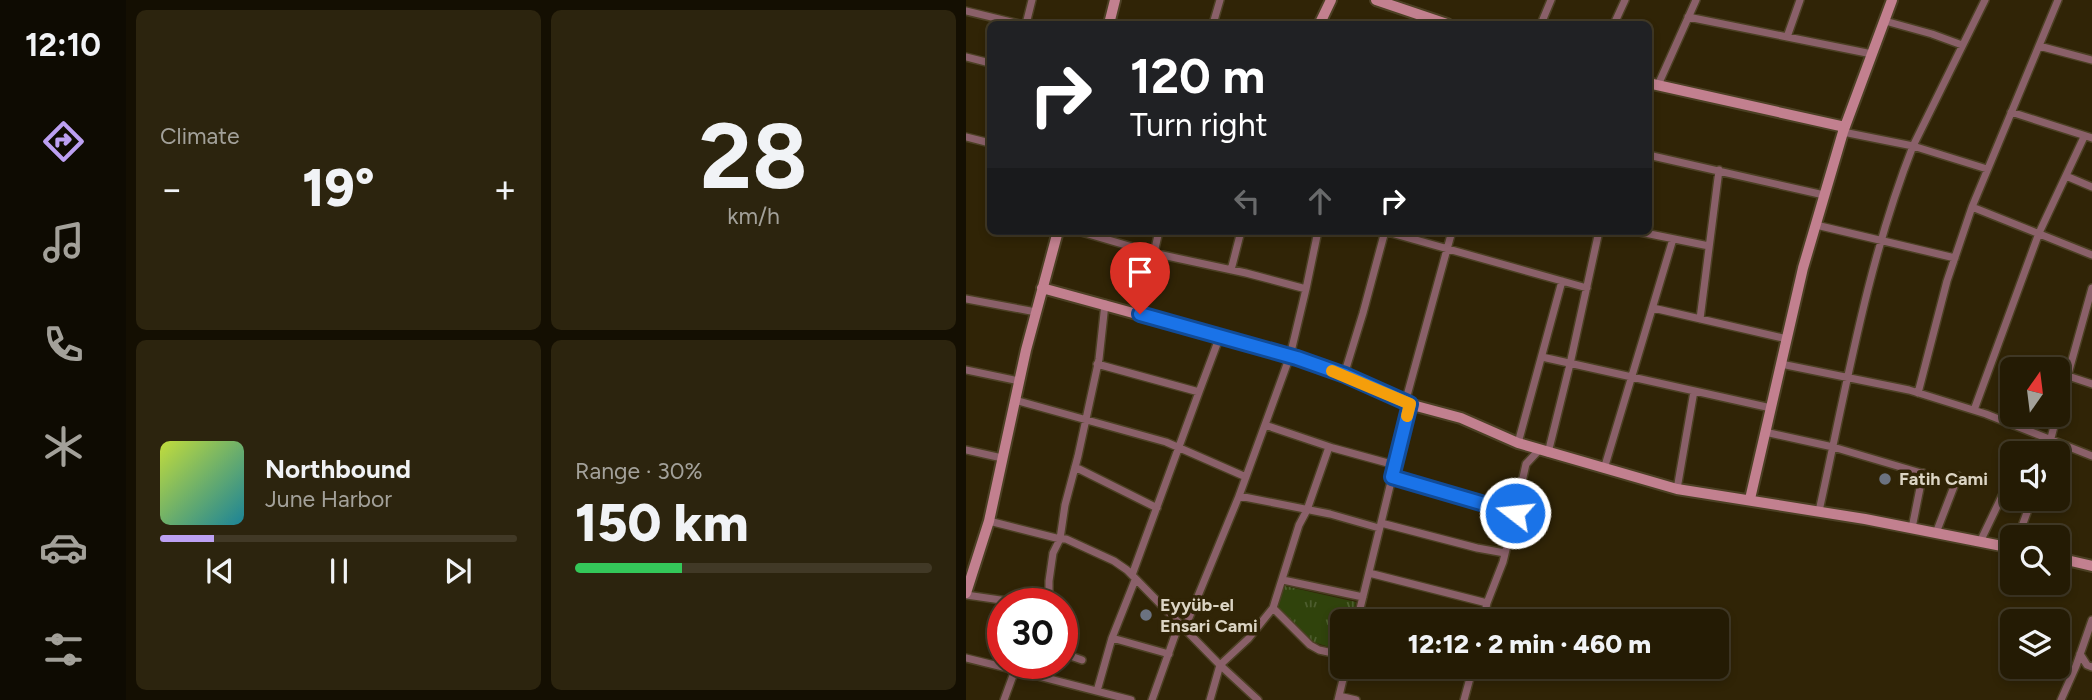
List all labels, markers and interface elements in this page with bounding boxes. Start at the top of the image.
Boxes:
text: 12:10 [25,26,101,64]
text: 120 m [1130,46,1265,105]
icon: right [1015,49,1106,140]
text: 28 [699,102,808,211]
text: Turn right [1130,106,1268,144]
icon: directions [39,117,88,166]
text: Climate [160,122,239,150]
text: 19° [302,157,375,219]
text: − [160,166,184,212]
text: + [493,166,517,212]
icon: left [1228,182,1266,220]
icon: ahead [1301,182,1339,220]
icon: right [1374,182,1412,220]
text: km/h [727,202,780,230]
icon: music [39,218,88,267]
pin [1110,242,1170,314]
icon: arrive [1121,253,1159,291]
icon: phone [39,320,88,369]
north arrow [2000,357,2070,427]
map controls [2000,357,2070,679]
icon: climate [39,422,88,471]
button: sound [2000,441,2070,511]
text: Northbound [265,453,411,485]
text: Range · 30% [575,457,703,485]
place label: Fatih Cami [1899,468,1988,490]
marker: Fatih Cami [1877,471,1893,487]
position arrow [1478,476,1552,550]
text: June Harbor [265,485,392,513]
text: 150 km [575,492,749,554]
icon: car [39,523,88,572]
button: search [2000,525,2070,595]
icon: previous [201,552,239,590]
icon: pause [320,552,358,590]
icon: next [439,552,477,590]
speed limit sign: 30 [987,588,1078,679]
place label: Eyyüb-el Ensari Cami [1160,594,1258,637]
marker: Eyyüb-el Ensari Cami [1138,607,1154,623]
button: layers [2000,609,2070,679]
icon: filters [39,625,88,674]
text: 12:12 · 2 min · 460 m [1408,628,1651,660]

